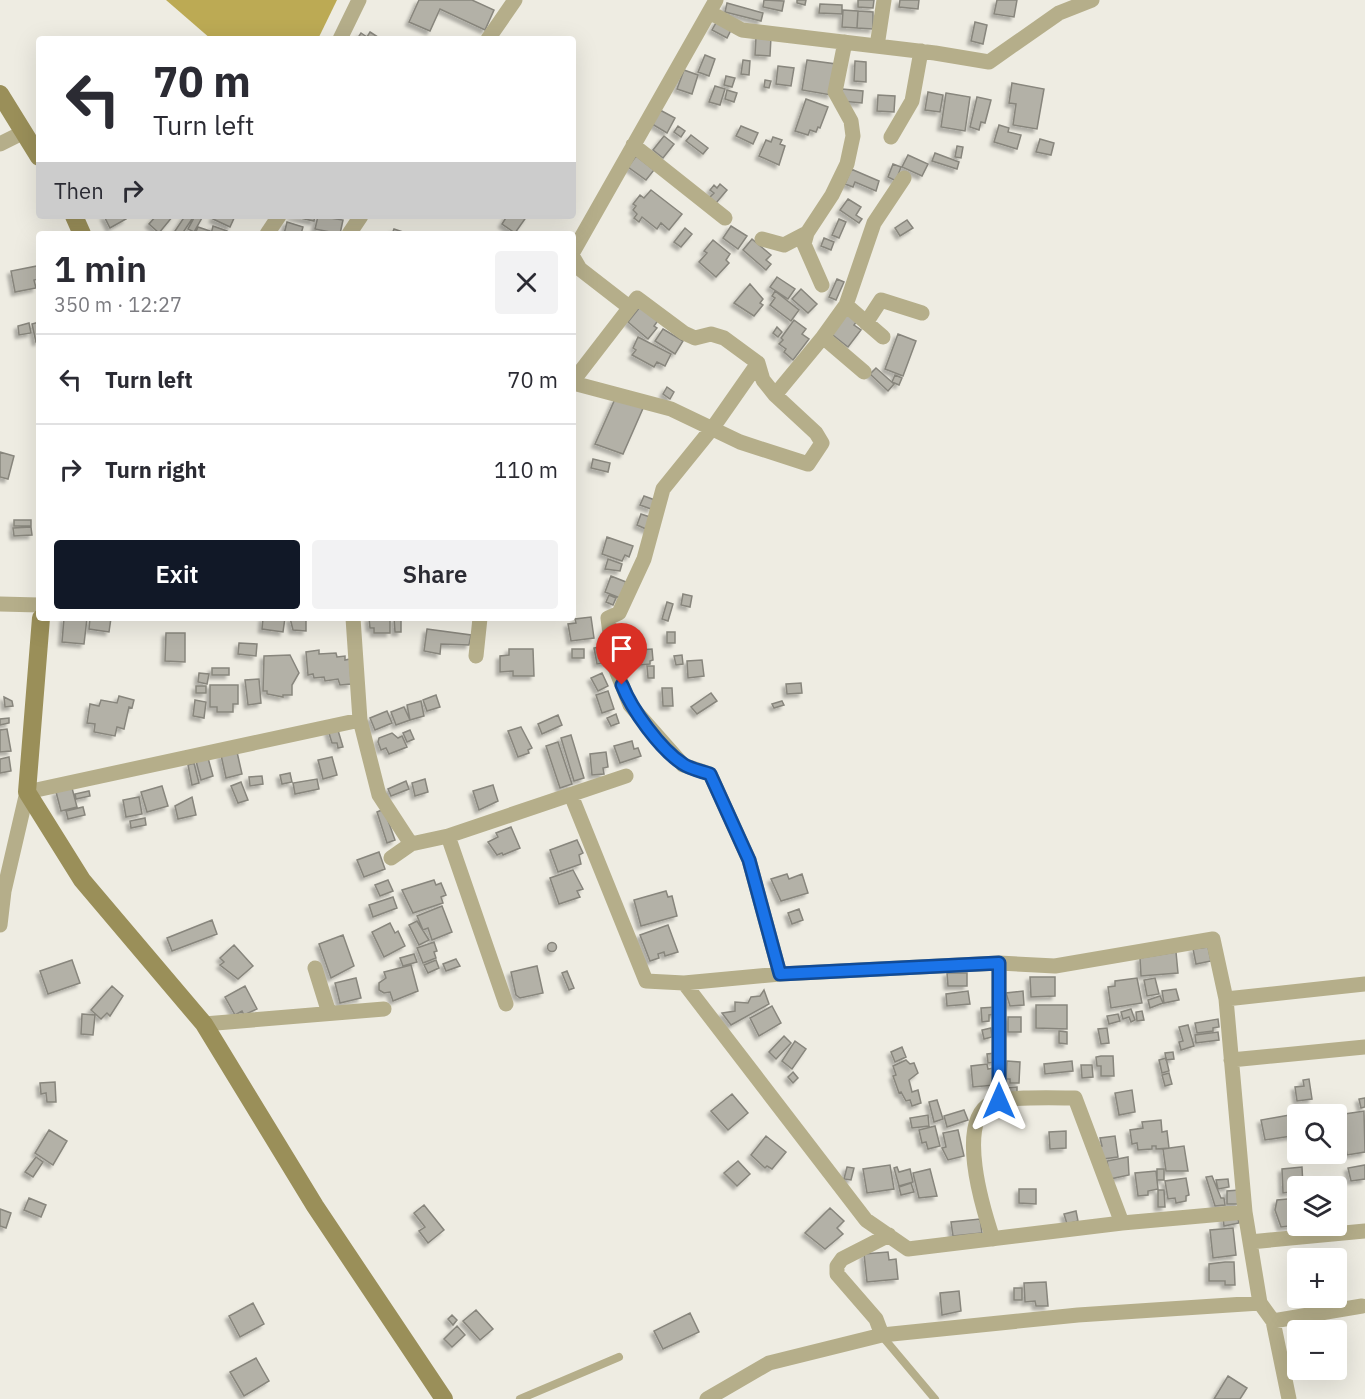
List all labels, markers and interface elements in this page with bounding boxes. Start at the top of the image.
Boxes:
text: 70 m [153,54,251,109]
icon: left [54,60,132,138]
text: Turn left [153,107,254,142]
icon: right [116,174,149,207]
text: Then [54,176,104,205]
text: 1 min [54,245,147,292]
button: close [495,251,558,314]
text: 350 m · 12:27 [54,291,182,318]
icon: left [54,363,87,396]
text: Turn left [105,365,193,394]
text: 70 m [507,365,558,394]
icon: right [54,453,87,486]
text: Turn right [105,455,206,484]
text: 110 m [494,455,558,484]
button: Exit [54,540,300,609]
button: Share [312,540,558,609]
pin [596,623,647,685]
icon: arrive [605,632,638,665]
position arrow [967,1069,1031,1133]
map controls [1287,1104,1347,1380]
button: search [1287,1104,1347,1164]
button: layers [1287,1176,1347,1236]
button: + [1287,1248,1347,1308]
button: − [1287,1320,1347,1380]

